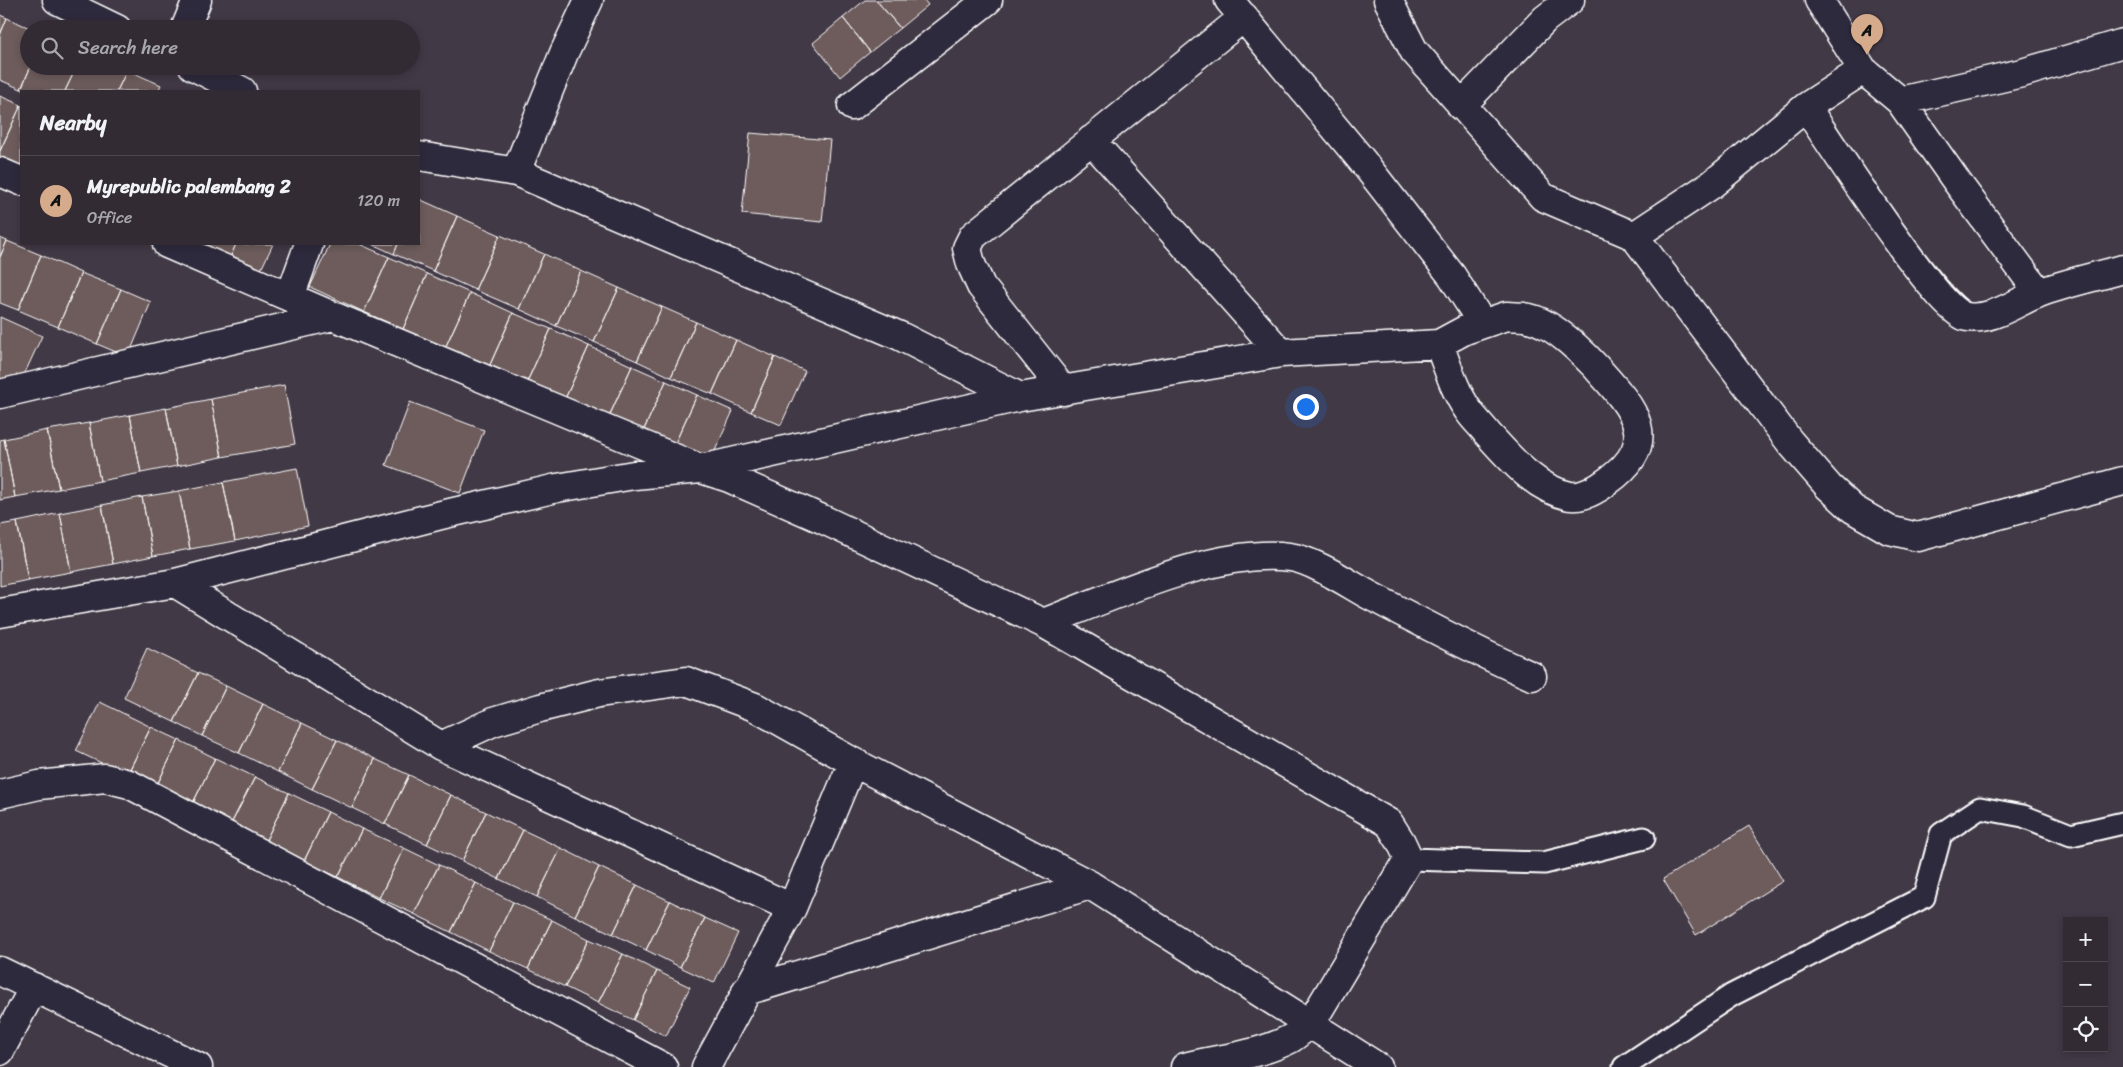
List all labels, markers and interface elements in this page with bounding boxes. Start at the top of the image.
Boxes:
pin: A [1851,14,1883,55]
search box [20,20,420,75]
text: Search here [78,31,178,64]
icon: search [38,34,66,62]
text: Nearby [40,104,106,142]
text: Myrepublic palembang 2 [87,170,291,203]
text: A [51,186,61,215]
text: 120 m [357,186,400,215]
text: Office [87,203,132,232]
your location [1293,394,1319,420]
map controls [2063,917,2108,1052]
button: + [2063,917,2108,962]
button: − [2063,962,2108,1007]
button: locate [2063,1007,2108,1052]

